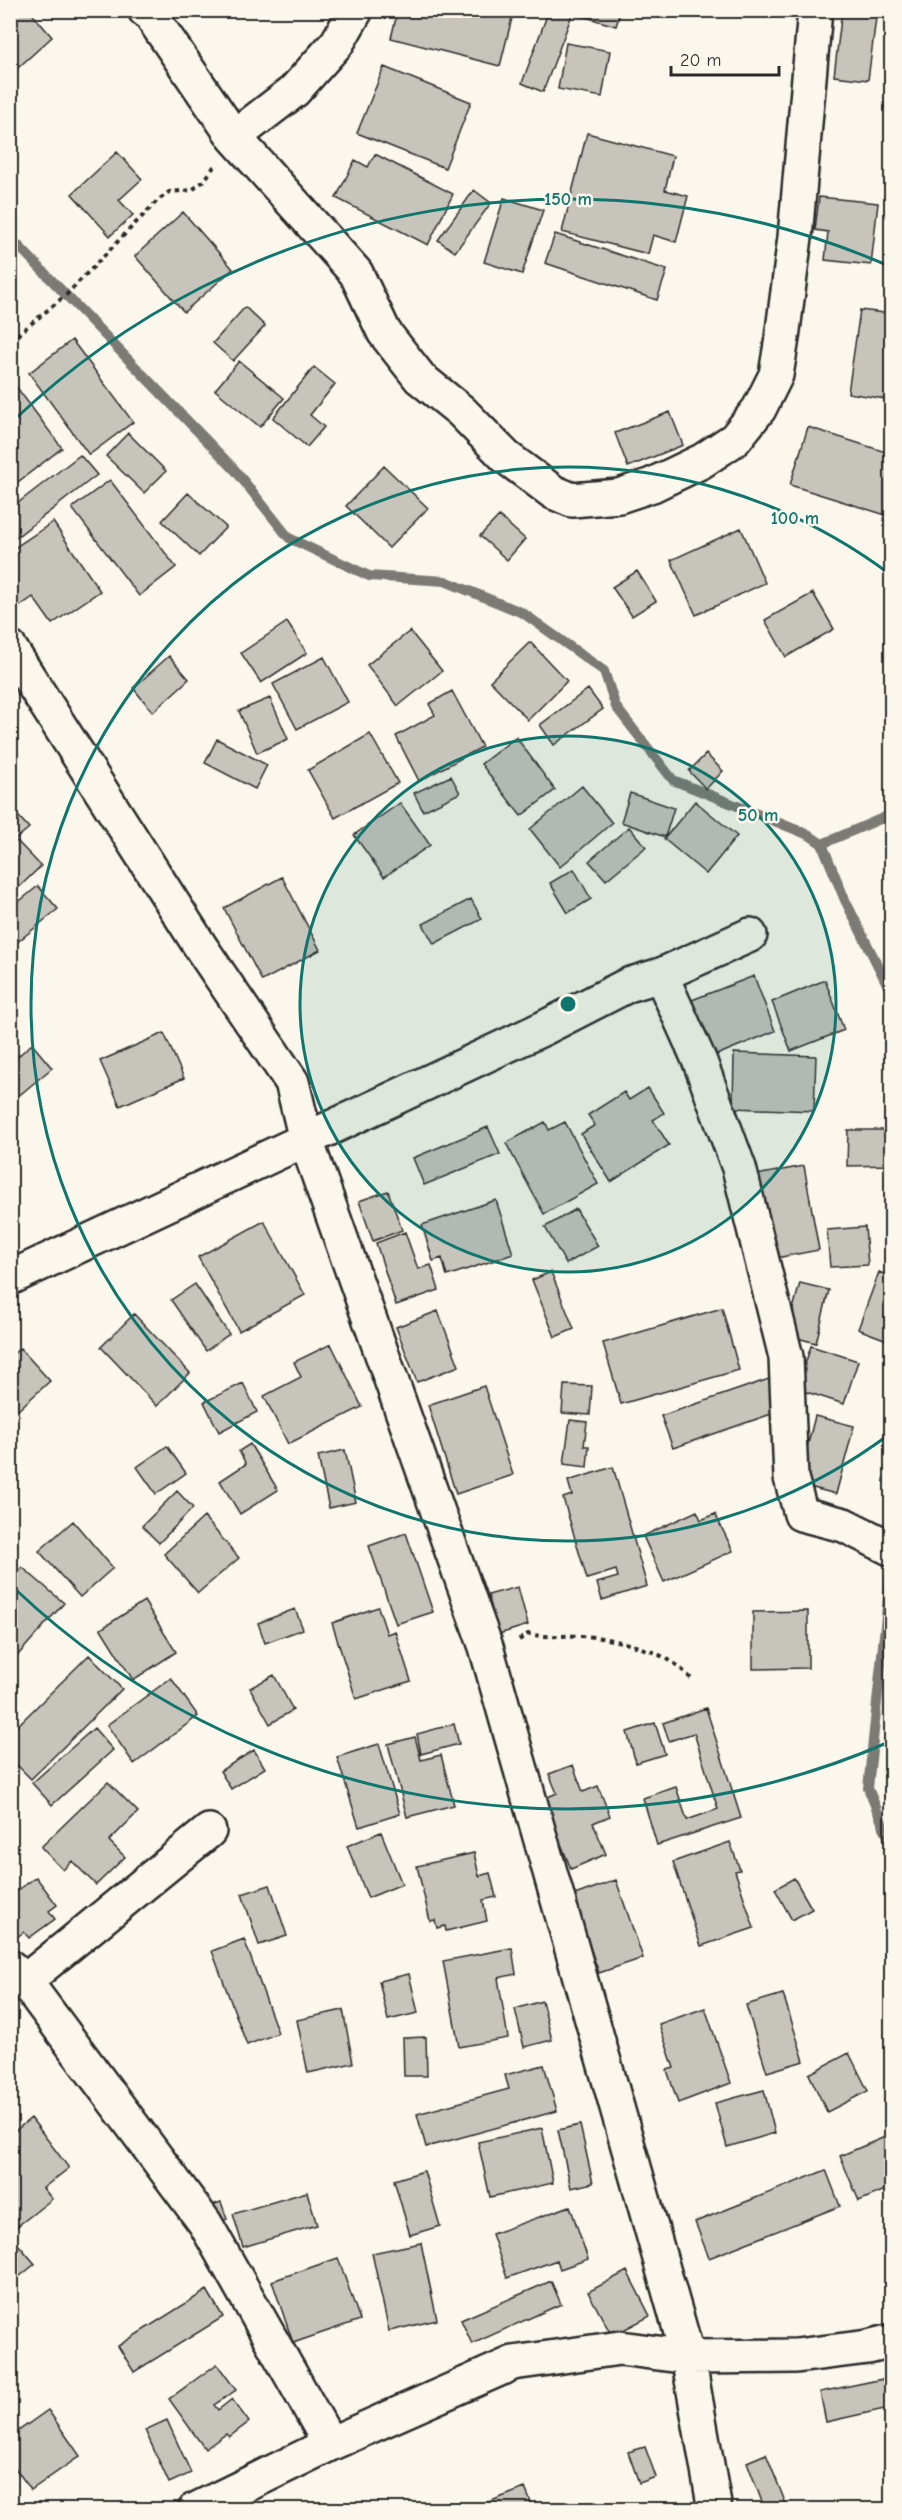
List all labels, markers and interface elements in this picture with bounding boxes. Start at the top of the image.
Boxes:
scale bar [671,39,779,77]
text: 20 m [680,50,721,71]
text: 150 m [544,189,592,210]
text: 100 m [771,508,819,529]
text: 50 m [738,805,778,826]
centre of rings [558,994,578,1014]

